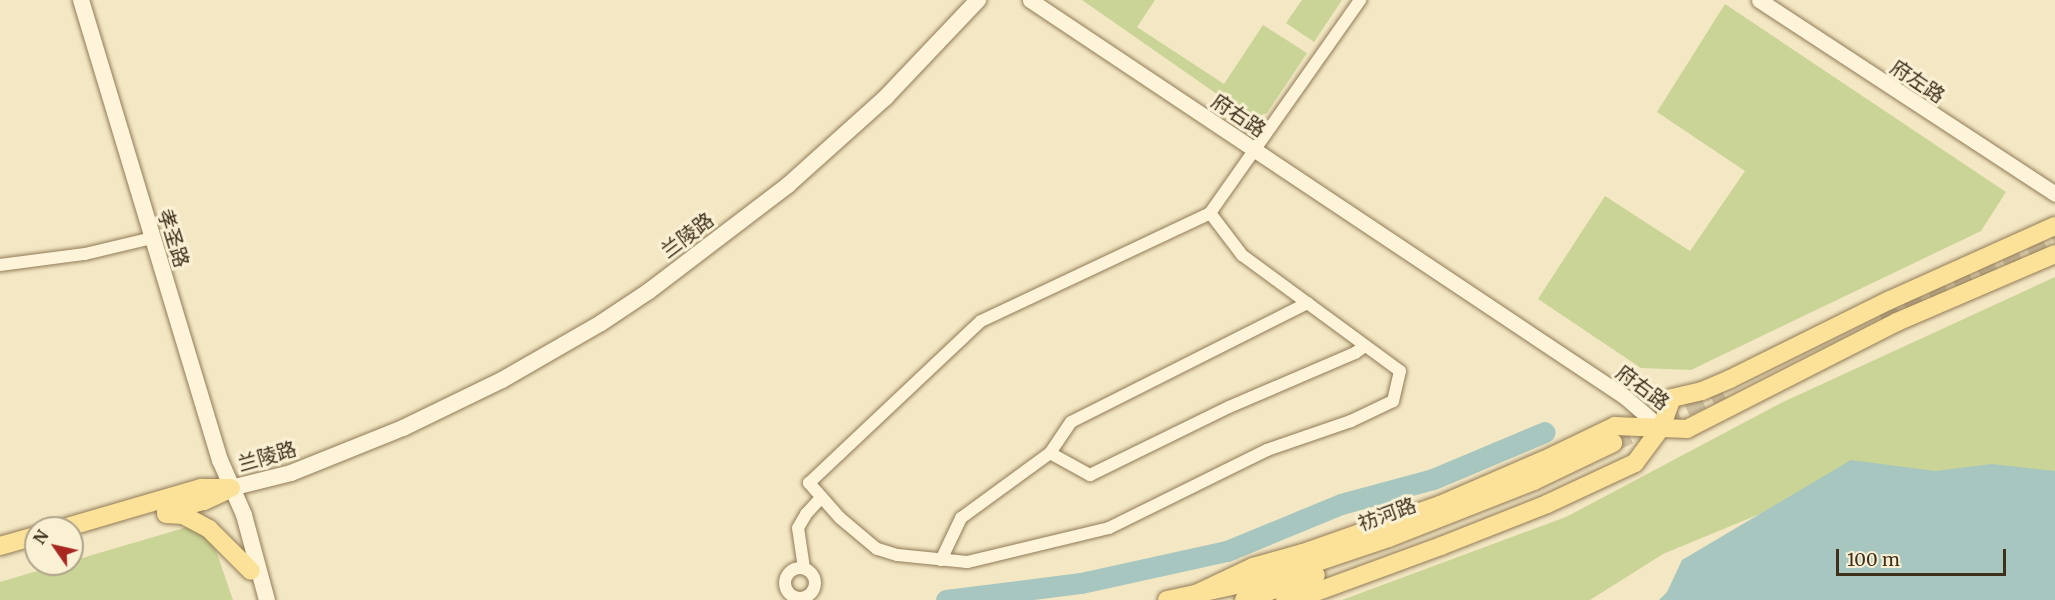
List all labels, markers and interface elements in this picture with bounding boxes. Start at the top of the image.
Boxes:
street label: 府左路 [1886,54,1950,108]
street label: 府右路 [1207,88,1271,142]
street label: 孝圣路 [154,206,194,270]
street label: 兰陵路 [656,207,718,263]
street label: 府右路 [1612,359,1674,415]
street label: 兰陵路 [235,436,299,476]
street label: 祊河路 [1355,492,1419,536]
north arrow [24,516,84,576]
text: N [29,526,53,548]
scale bar [1839,537,2008,575]
text: 100 m [1847,548,1900,571]

